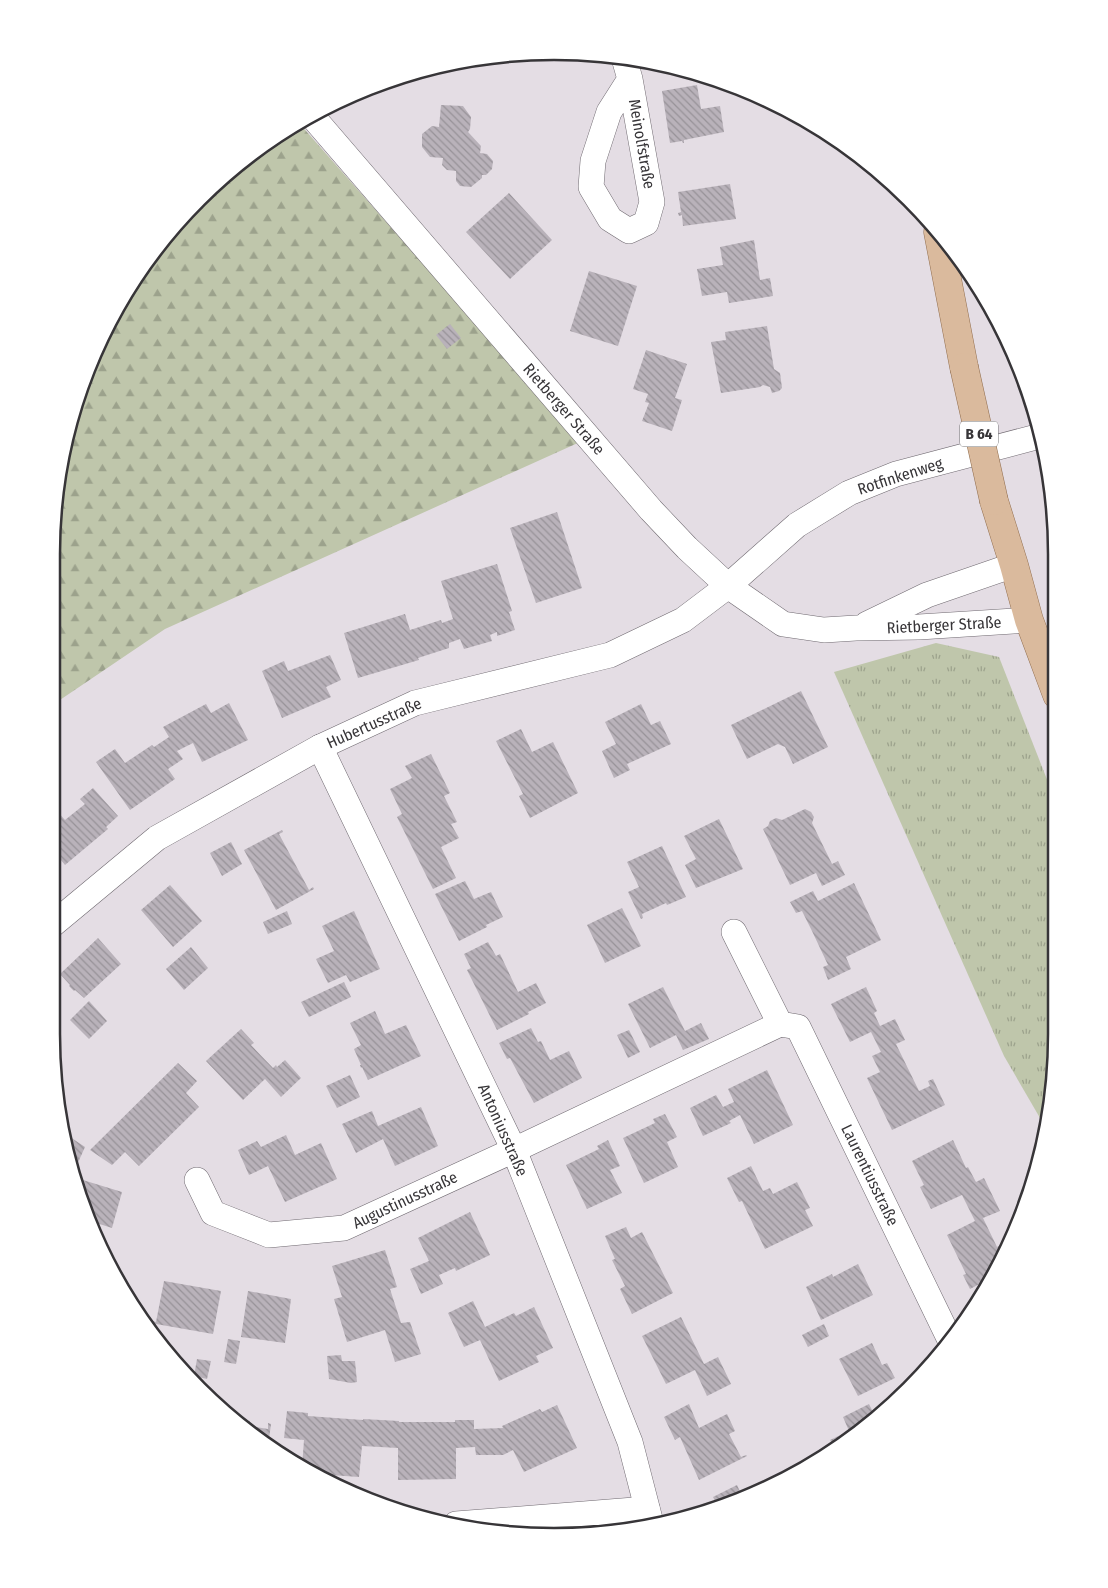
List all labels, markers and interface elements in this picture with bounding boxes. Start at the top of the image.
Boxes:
street label: Meinolfstraße [625,98,659,190]
street label: Rietberger Straße [519,359,609,459]
road number: B 64 [960,422,998,446]
street label: Rotfinkenweg [855,453,945,499]
street label: Rietberger Straße [886,613,1002,637]
street label: Hubertusstraße [324,694,424,752]
street label: Antoniusstraße [474,1081,532,1179]
street label: Laurentiusstraße [837,1121,903,1229]
street label: Augustinusstraße [350,1167,461,1233]

